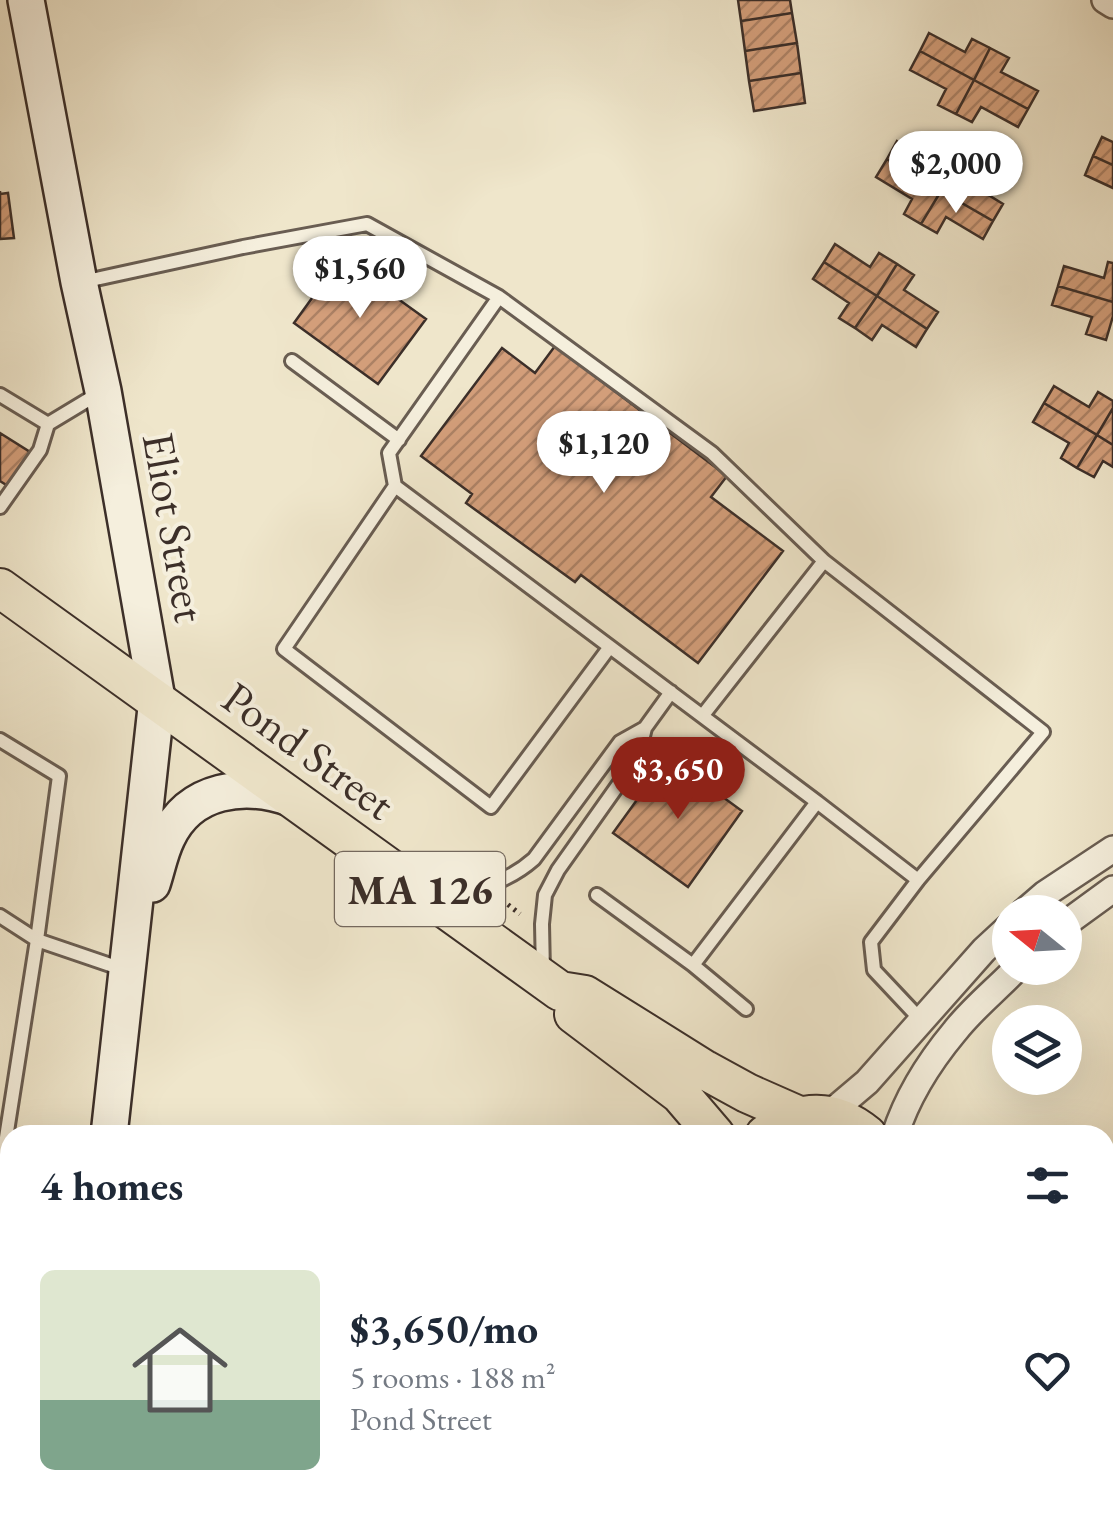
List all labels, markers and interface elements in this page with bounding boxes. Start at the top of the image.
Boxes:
pin: $2,000 [875,131,1037,216]
text: $2,000 [911,142,1001,184]
pin: $1,560 [279,236,441,321]
text: $1,560 [315,247,405,289]
pin: $1,120 [523,411,685,496]
text: $1,120 [559,422,649,464]
street label: Eliot Street [130,428,220,626]
street label: Pond Street [211,668,407,832]
pin: $3,650 [597,737,759,822]
text: $3,650 [633,748,723,790]
road number: MA 126 [335,852,505,926]
north arrow [992,895,1082,985]
map controls [992,895,1082,1095]
button: layers [992,1005,1082,1095]
text: 4 homes [40,1158,183,1213]
icon: filters [1020,1158,1075,1213]
text: $3,650/mo [350,1301,538,1356]
icon: home [120,1310,240,1430]
icon: heart [1020,1343,1075,1398]
text: 5 rooms · 188 m² [350,1356,556,1398]
text: Pond Street [350,1398,492,1440]

